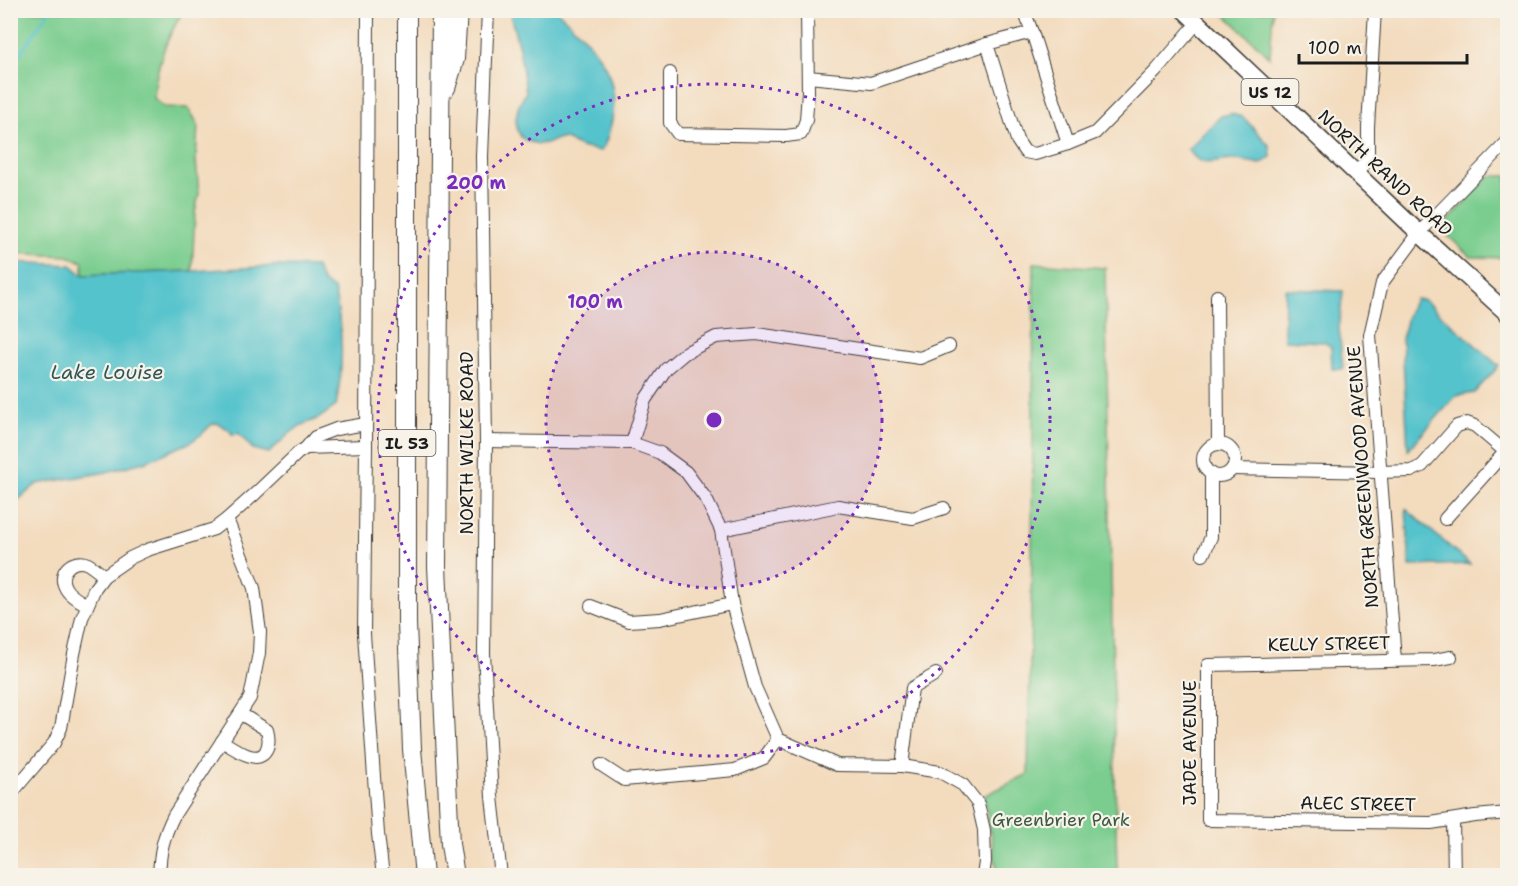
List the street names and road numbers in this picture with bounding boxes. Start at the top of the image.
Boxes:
road number: US 12 [1242,79,1298,105]
street label: NORTH RAND ROAD [1313,104,1457,242]
street label: NORTH GREENWOOD AVENUE [1342,345,1384,609]
street label: NORTH WILKE ROAD [455,351,479,535]
road number: IL 53 [378,430,436,456]
street label: KELLY STREET [1267,631,1391,657]
street label: JADE AVENUE [1178,680,1202,806]
street label: ALEC STREET [1300,791,1416,817]

